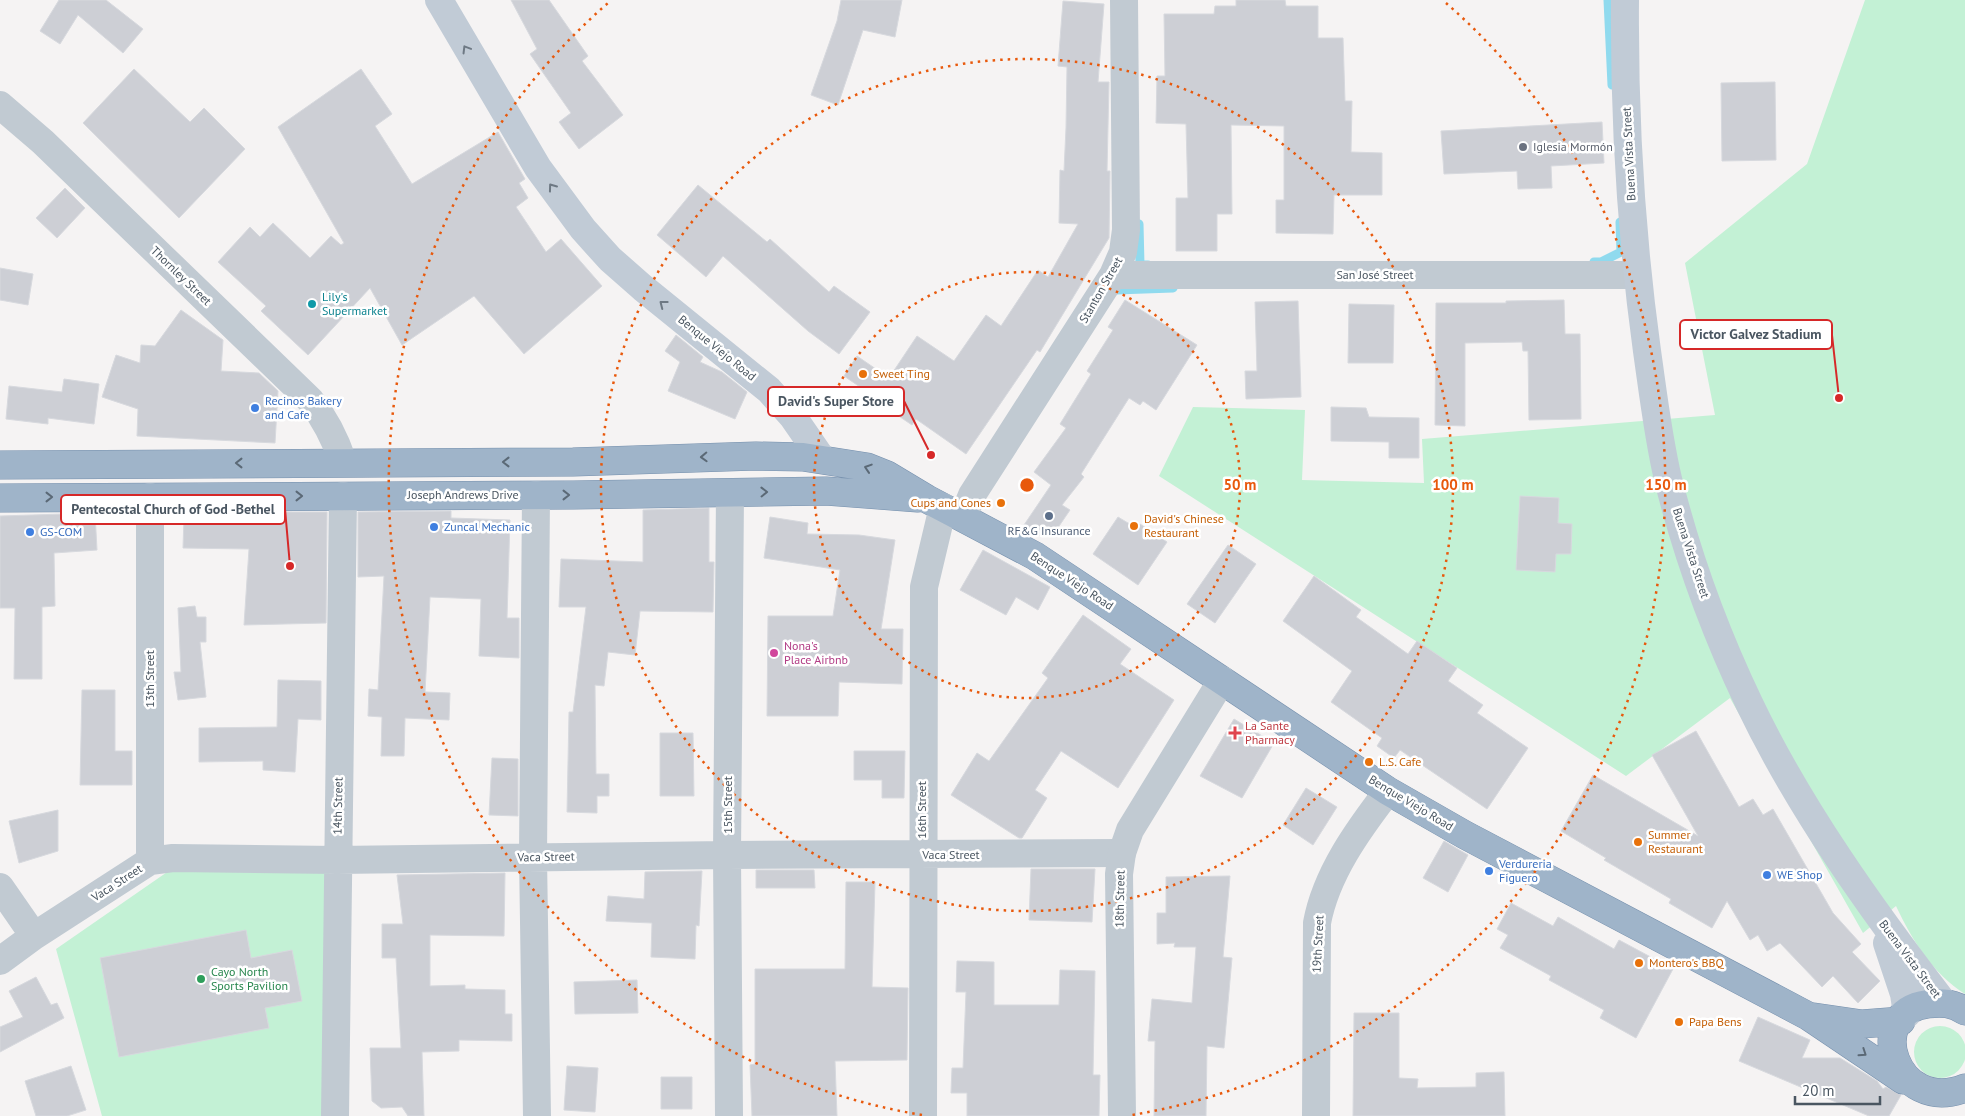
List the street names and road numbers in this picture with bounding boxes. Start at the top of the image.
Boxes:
street label: Buena Vista Street [1619,107,1638,201]
street label: Thornley Street [148,243,215,308]
street label: Stanton Street [1076,254,1125,325]
street label: San José Street [1336,267,1414,282]
street label: Benque Viejo Road [675,312,759,384]
street label: Joseph Andrews Drive [406,487,519,502]
street label: Buena Vista Street [1670,506,1713,600]
street label: Benque Viejo Road [1028,548,1117,613]
street label: 13th Street [142,650,157,708]
street label: Benque Viejo Road [1366,771,1456,834]
street label: 15th Street [720,776,735,834]
street label: 14th Street [329,777,346,835]
street label: 16th Street [914,781,929,839]
street label: Vaca Street [921,847,980,862]
street label: Vaca Street [516,849,575,865]
street label: Vaca Street [88,861,145,905]
street label: 18th Street [1111,870,1128,928]
street label: 19th Street [1309,915,1326,973]
street label: Buena Vista Street [1876,917,1945,1001]

